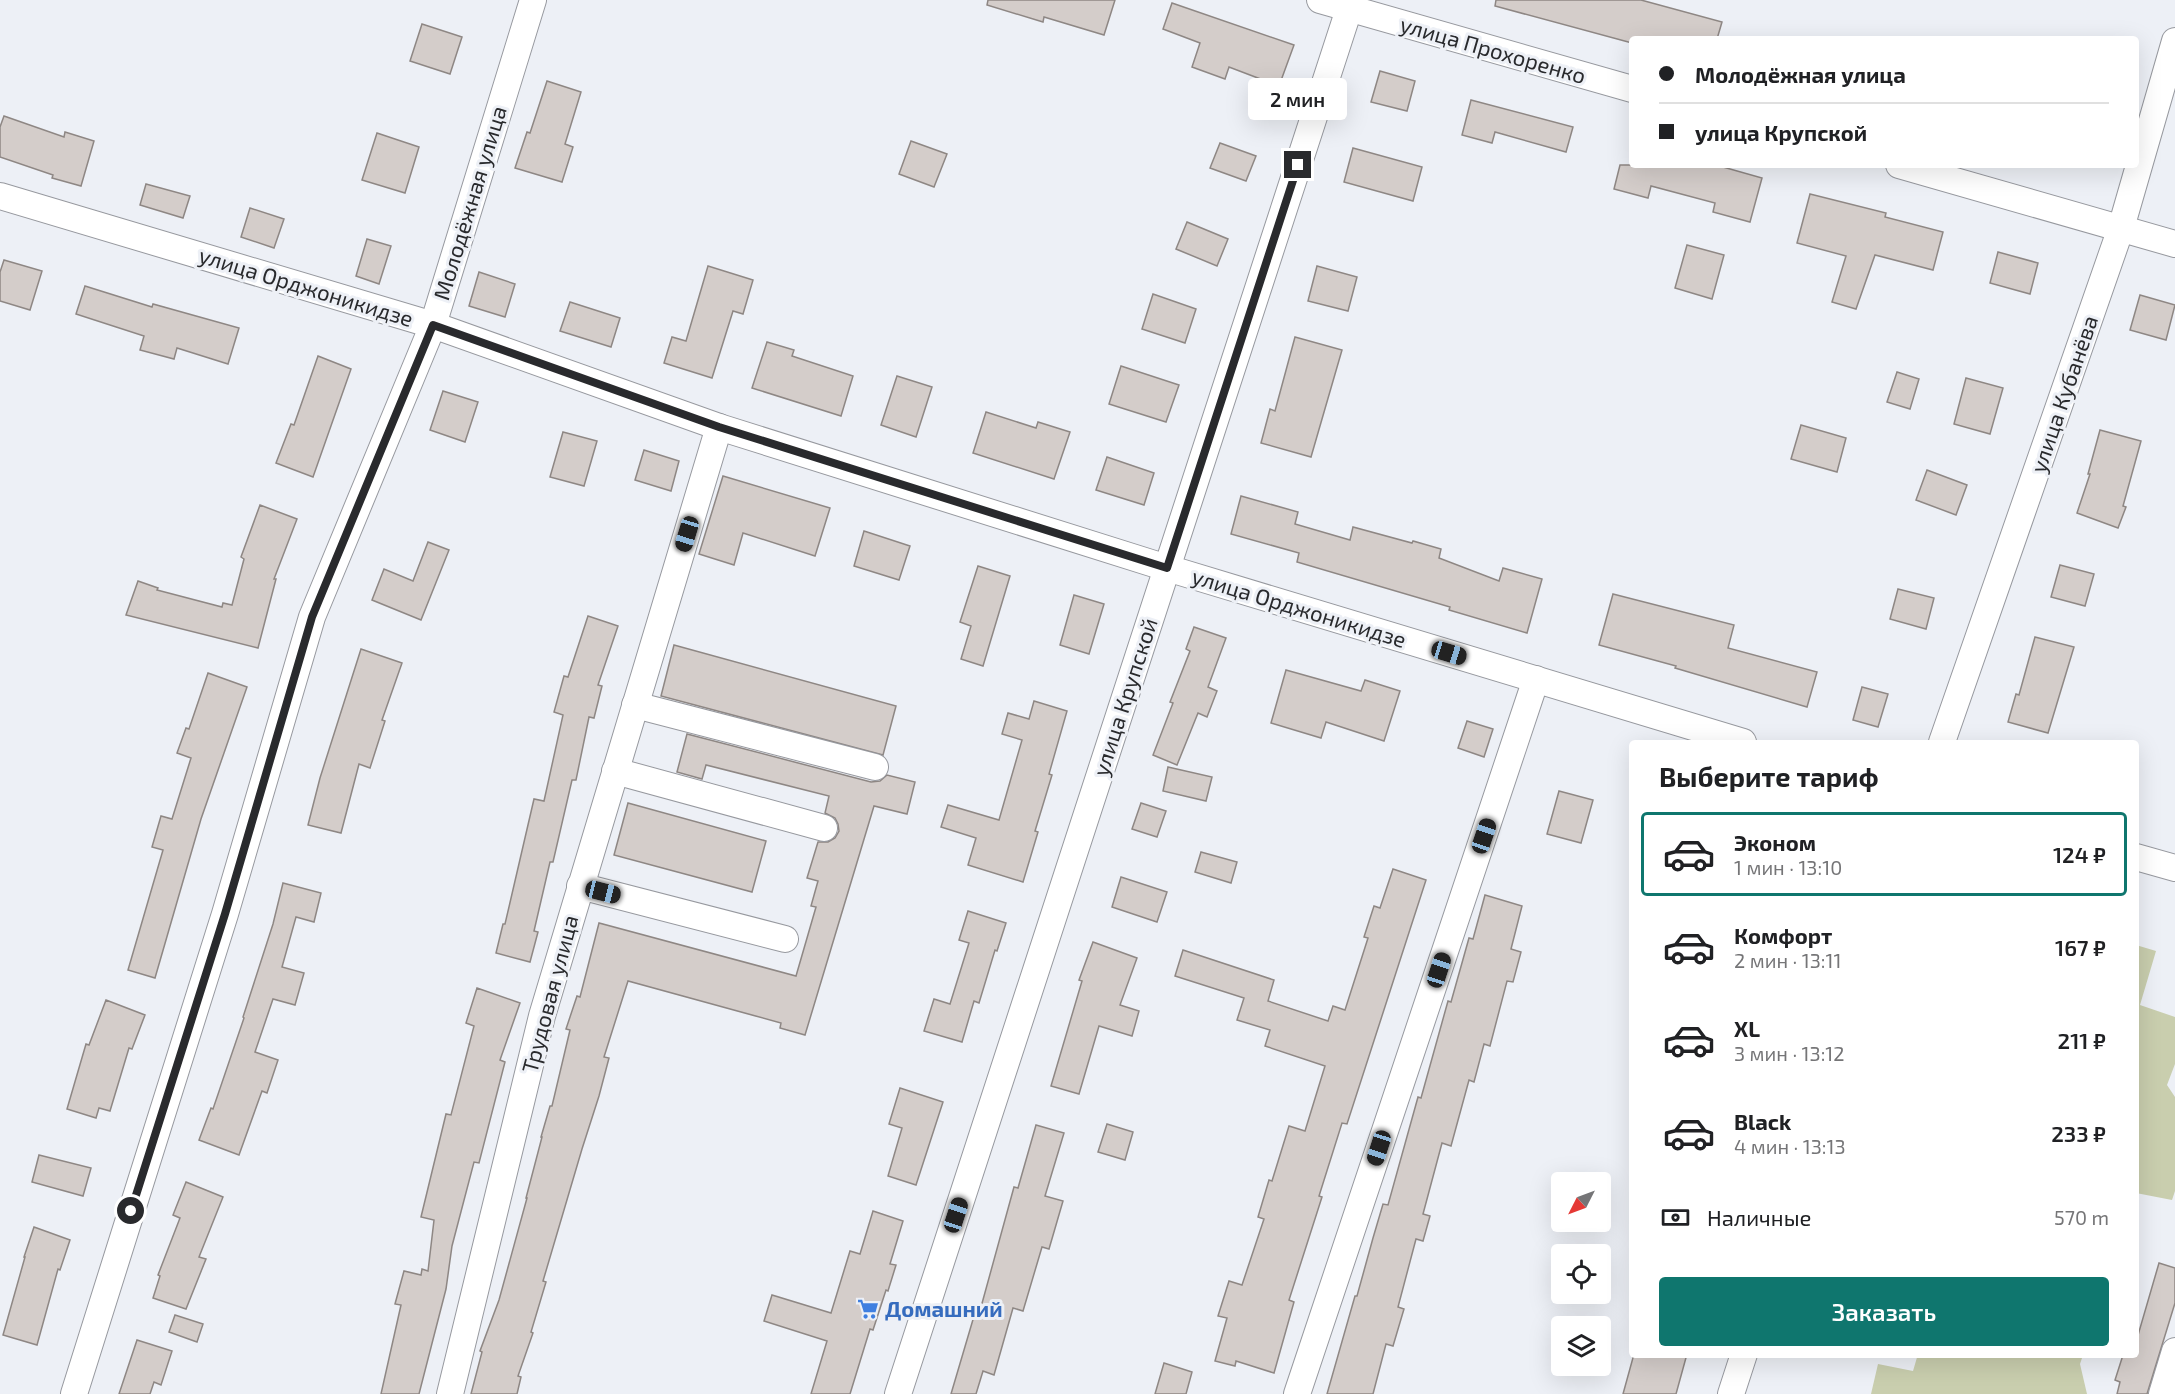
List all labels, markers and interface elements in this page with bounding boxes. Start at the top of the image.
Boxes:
street label: улица Прохоренко [1397,10,1589,89]
text: Молодёжная улица [1695,61,1906,87]
callout: 2 мин [1248,78,1348,120]
text: 2 мин [1270,87,1325,111]
street label: Молодёжная улица [427,103,512,303]
text: улица Крупской [1695,119,1867,145]
route end [1284,151,1311,178]
street label: улица Орджоникидзе [196,241,417,332]
street label: улица Кубанёва [2024,312,2103,476]
car [673,514,701,554]
street label: улица Орджоникидзе [1189,562,1410,653]
street label: улица Крупской [1086,614,1163,779]
car [1429,639,1469,667]
text: Выберите тариф [1659,760,1879,792]
car [1470,816,1498,856]
icon: car [1662,827,1716,881]
text: Эконом [1734,829,1816,855]
text: 124 ₽ [2053,841,2106,867]
text: 1 мин · 13:10 [1734,855,1842,879]
car [583,879,623,905]
street label: Трудовая улица [515,912,584,1076]
icon: car [1662,920,1716,974]
text: Комфорт [1734,922,1832,948]
text: 167 ₽ [2055,934,2106,960]
text: 2 мин · 13:11 [1734,948,1841,972]
car [1425,950,1453,990]
icon: car [1662,1013,1716,1067]
text: XL [1734,1015,1760,1041]
text: 211 ₽ [2058,1027,2106,1053]
text: 3 мин · 13:12 [1734,1041,1845,1065]
icon: car [1662,1106,1716,1160]
text: Black [1734,1108,1791,1134]
text: 233 ₽ [2051,1120,2106,1146]
car [1365,1128,1393,1168]
text: 4 мин · 13:13 [1734,1134,1846,1158]
north arrow [1551,1172,1611,1232]
map controls [1551,1172,1611,1376]
car [942,1195,970,1235]
route start [117,1197,144,1224]
icon: cash [1659,1201,1692,1234]
text: Наличные [1707,1204,1811,1230]
text: 570 m [2054,1205,2109,1229]
button: locate [1551,1244,1611,1304]
button: Заказать [1659,1277,2109,1346]
place label: Домашний [885,1295,1003,1321]
supermarket icon: Домашний [856,1297,880,1321]
button: layers [1551,1316,1611,1376]

